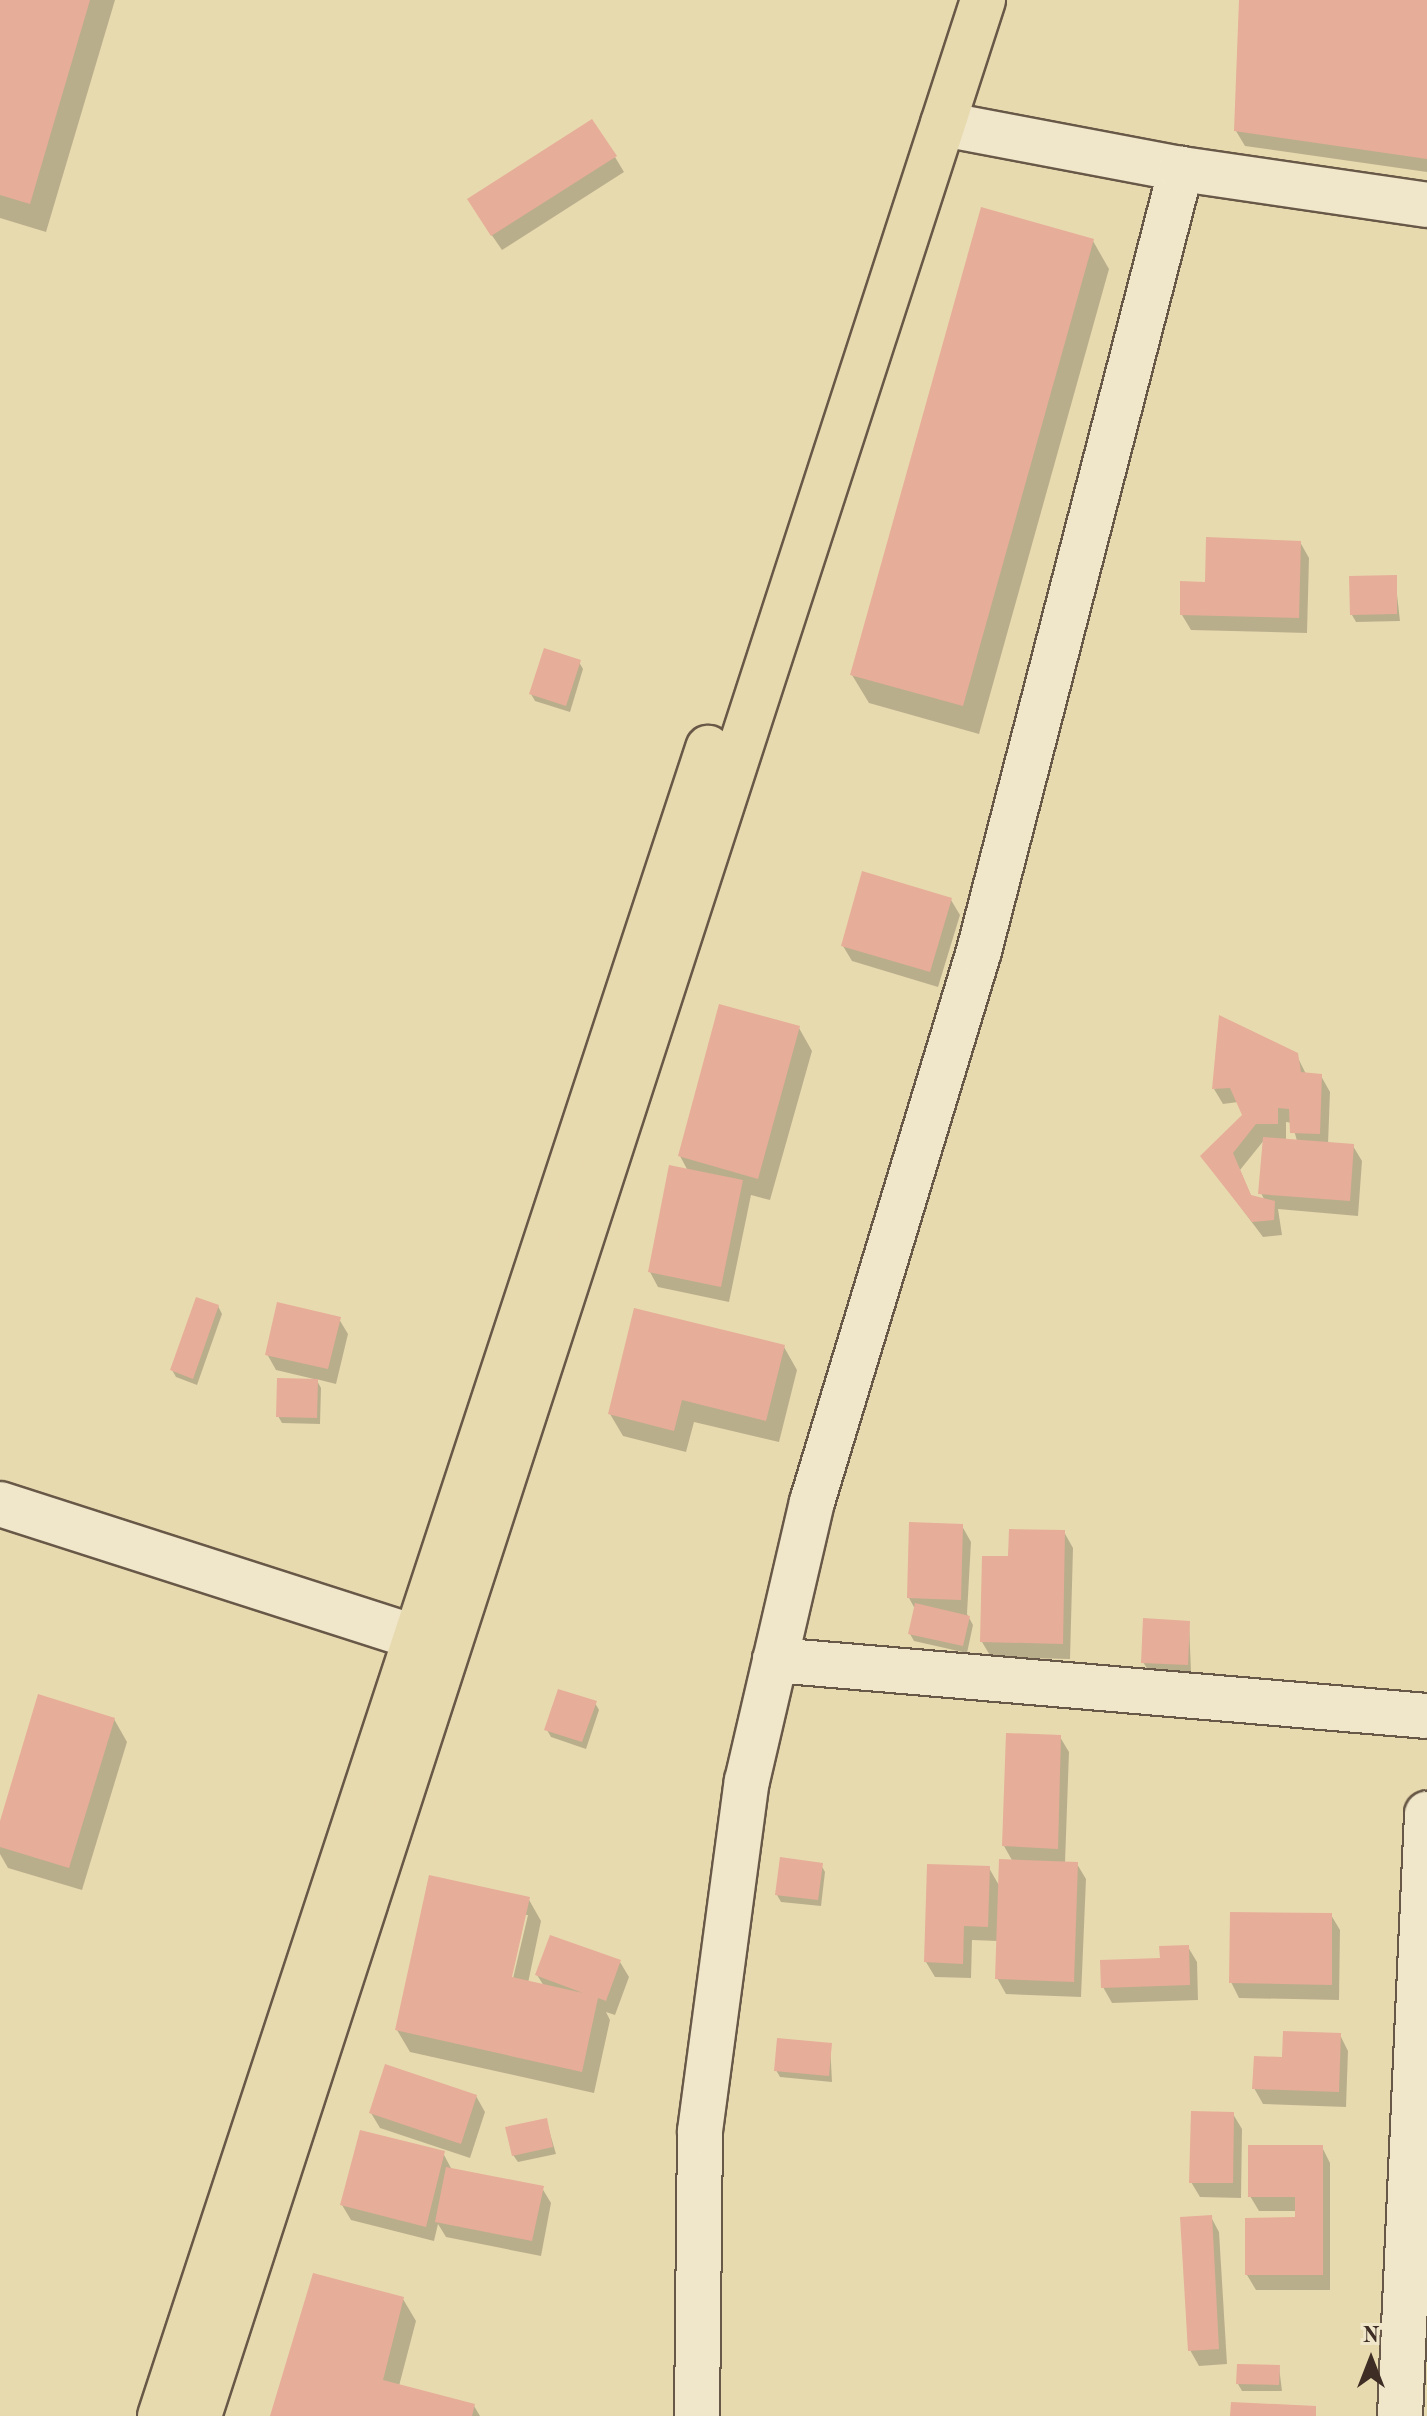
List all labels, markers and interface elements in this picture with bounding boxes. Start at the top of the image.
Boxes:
north arrow [1331,2320,1411,2400]
text: N [1363,2325,1379,2347]

